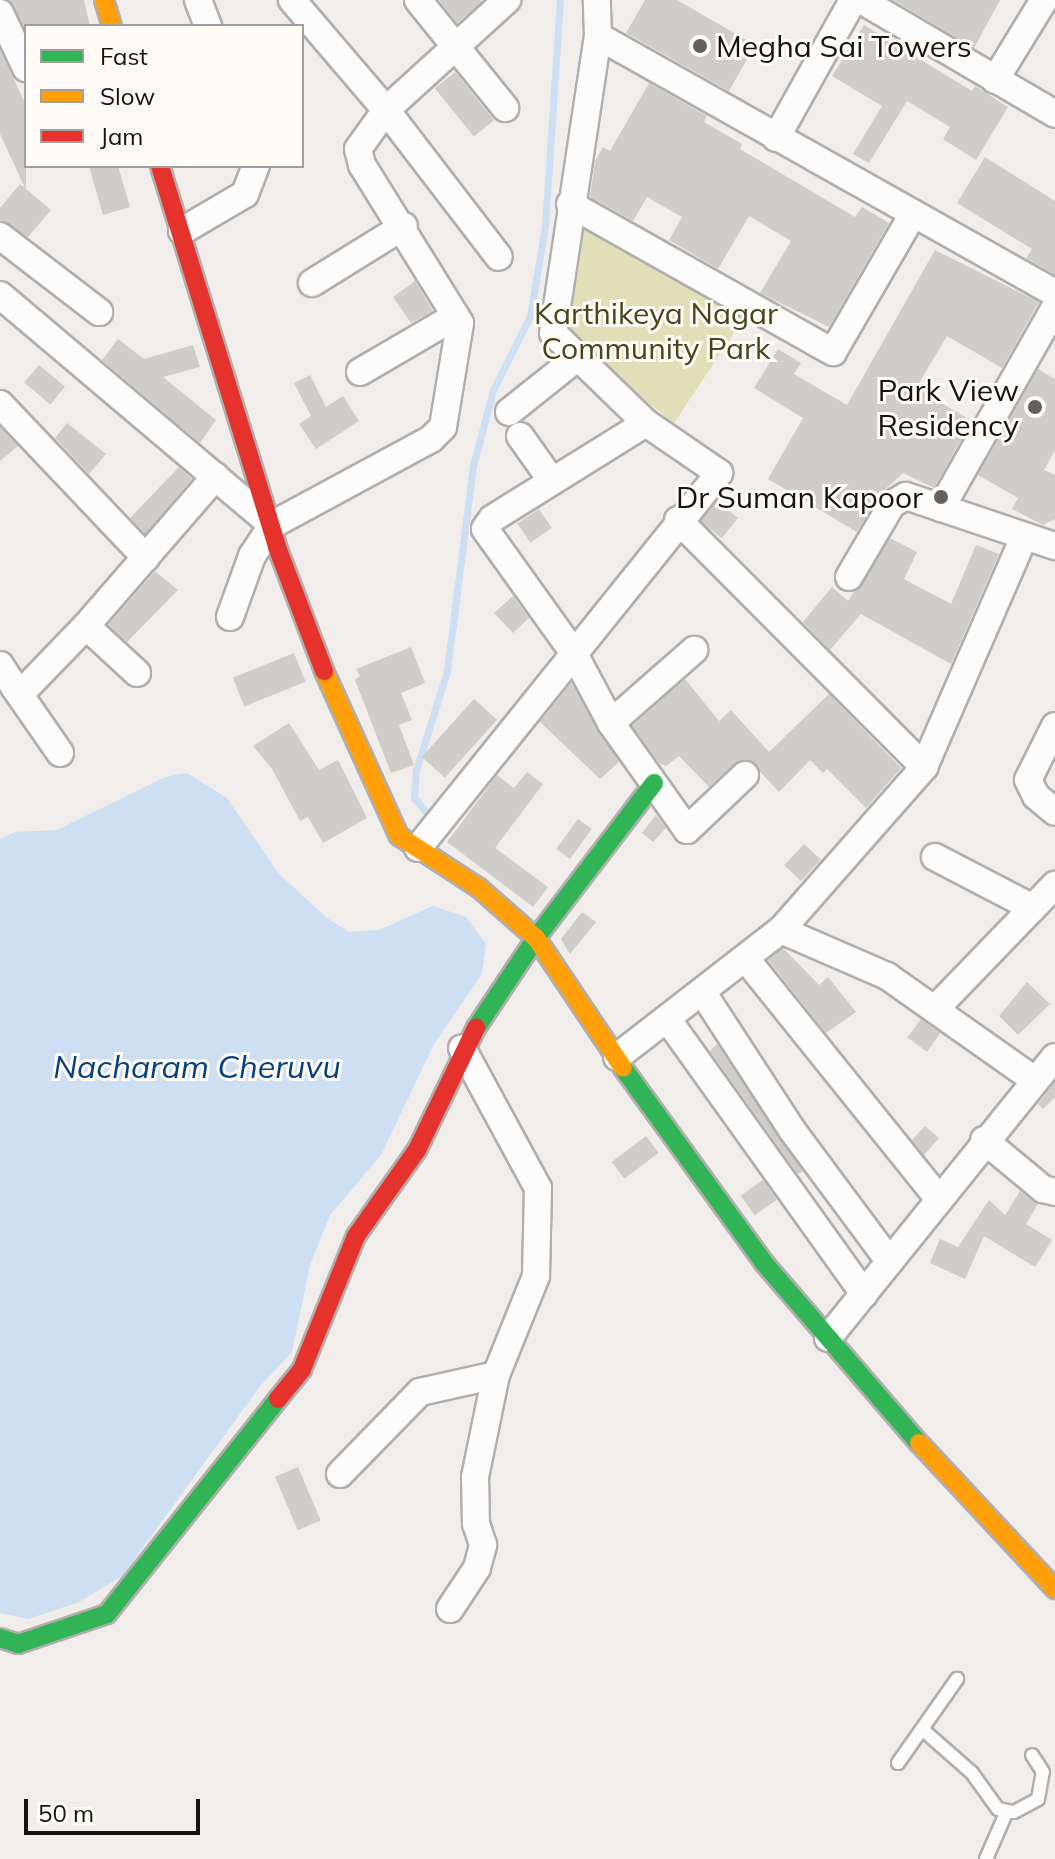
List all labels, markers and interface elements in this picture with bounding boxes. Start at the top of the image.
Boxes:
legend [24,24,304,168]
place label: Megha Sai Towers [716,28,972,64]
marker: Megha Sai Towers [691,37,709,55]
text: Fast [100,41,148,71]
text: Slow [100,81,155,111]
text: Jam [100,121,143,151]
park label: Karthikeya Nagar Community Park [534,295,778,366]
place label: Park View Residency [877,372,1019,442]
marker: Park View Residency [1026,398,1044,416]
place label: Dr Suman Kapoor [676,479,923,515]
marker: Dr Suman Kapoor [930,486,952,508]
water label: Nacharam Cheruvu [53,1047,341,1085]
scale bar [28,1783,204,1833]
text: 50 m [38,1798,94,1828]

